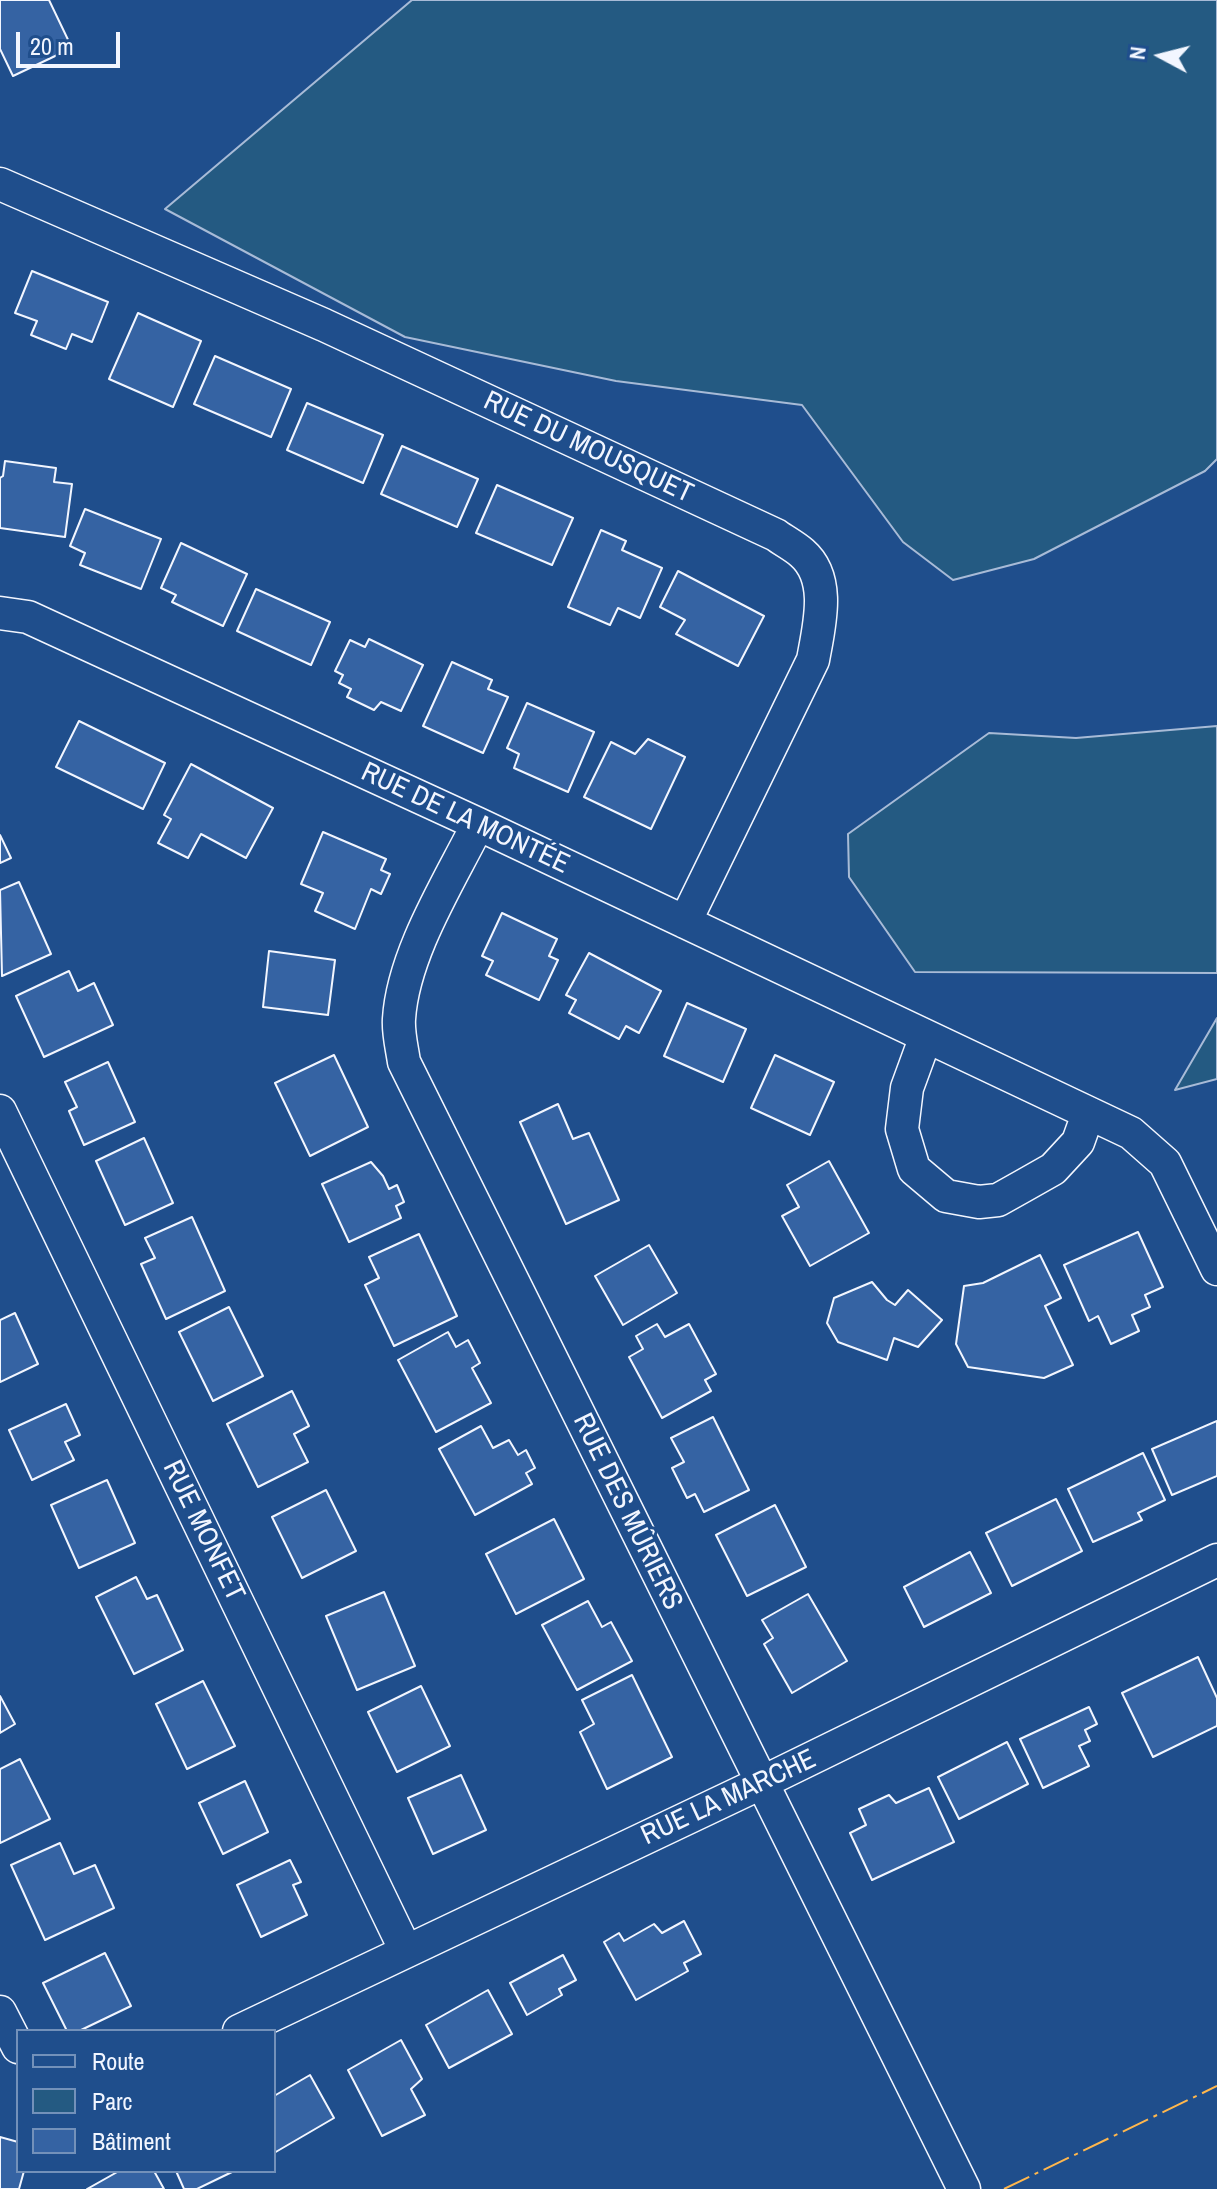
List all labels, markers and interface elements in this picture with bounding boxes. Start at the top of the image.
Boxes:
scale bar [20,16,124,66]
north arrow [1121,16,1201,96]
text: 20 m [30,30,74,62]
text: N [1121,45,1153,61]
street label: RUE DU MOUSQUET [478,385,698,511]
street label: RUE DE LA MONTÉE [356,756,574,882]
street label: RUE DES MÛRIERS [565,1408,689,1616]
street label: RUE MONFET [155,1455,251,1607]
street label: RUE LA MARCHE [636,1743,822,1853]
legend [16,2029,276,2173]
text: Route [92,2045,145,2077]
text: Parc [92,2085,132,2117]
text: Bâtiment [92,2125,171,2157]

